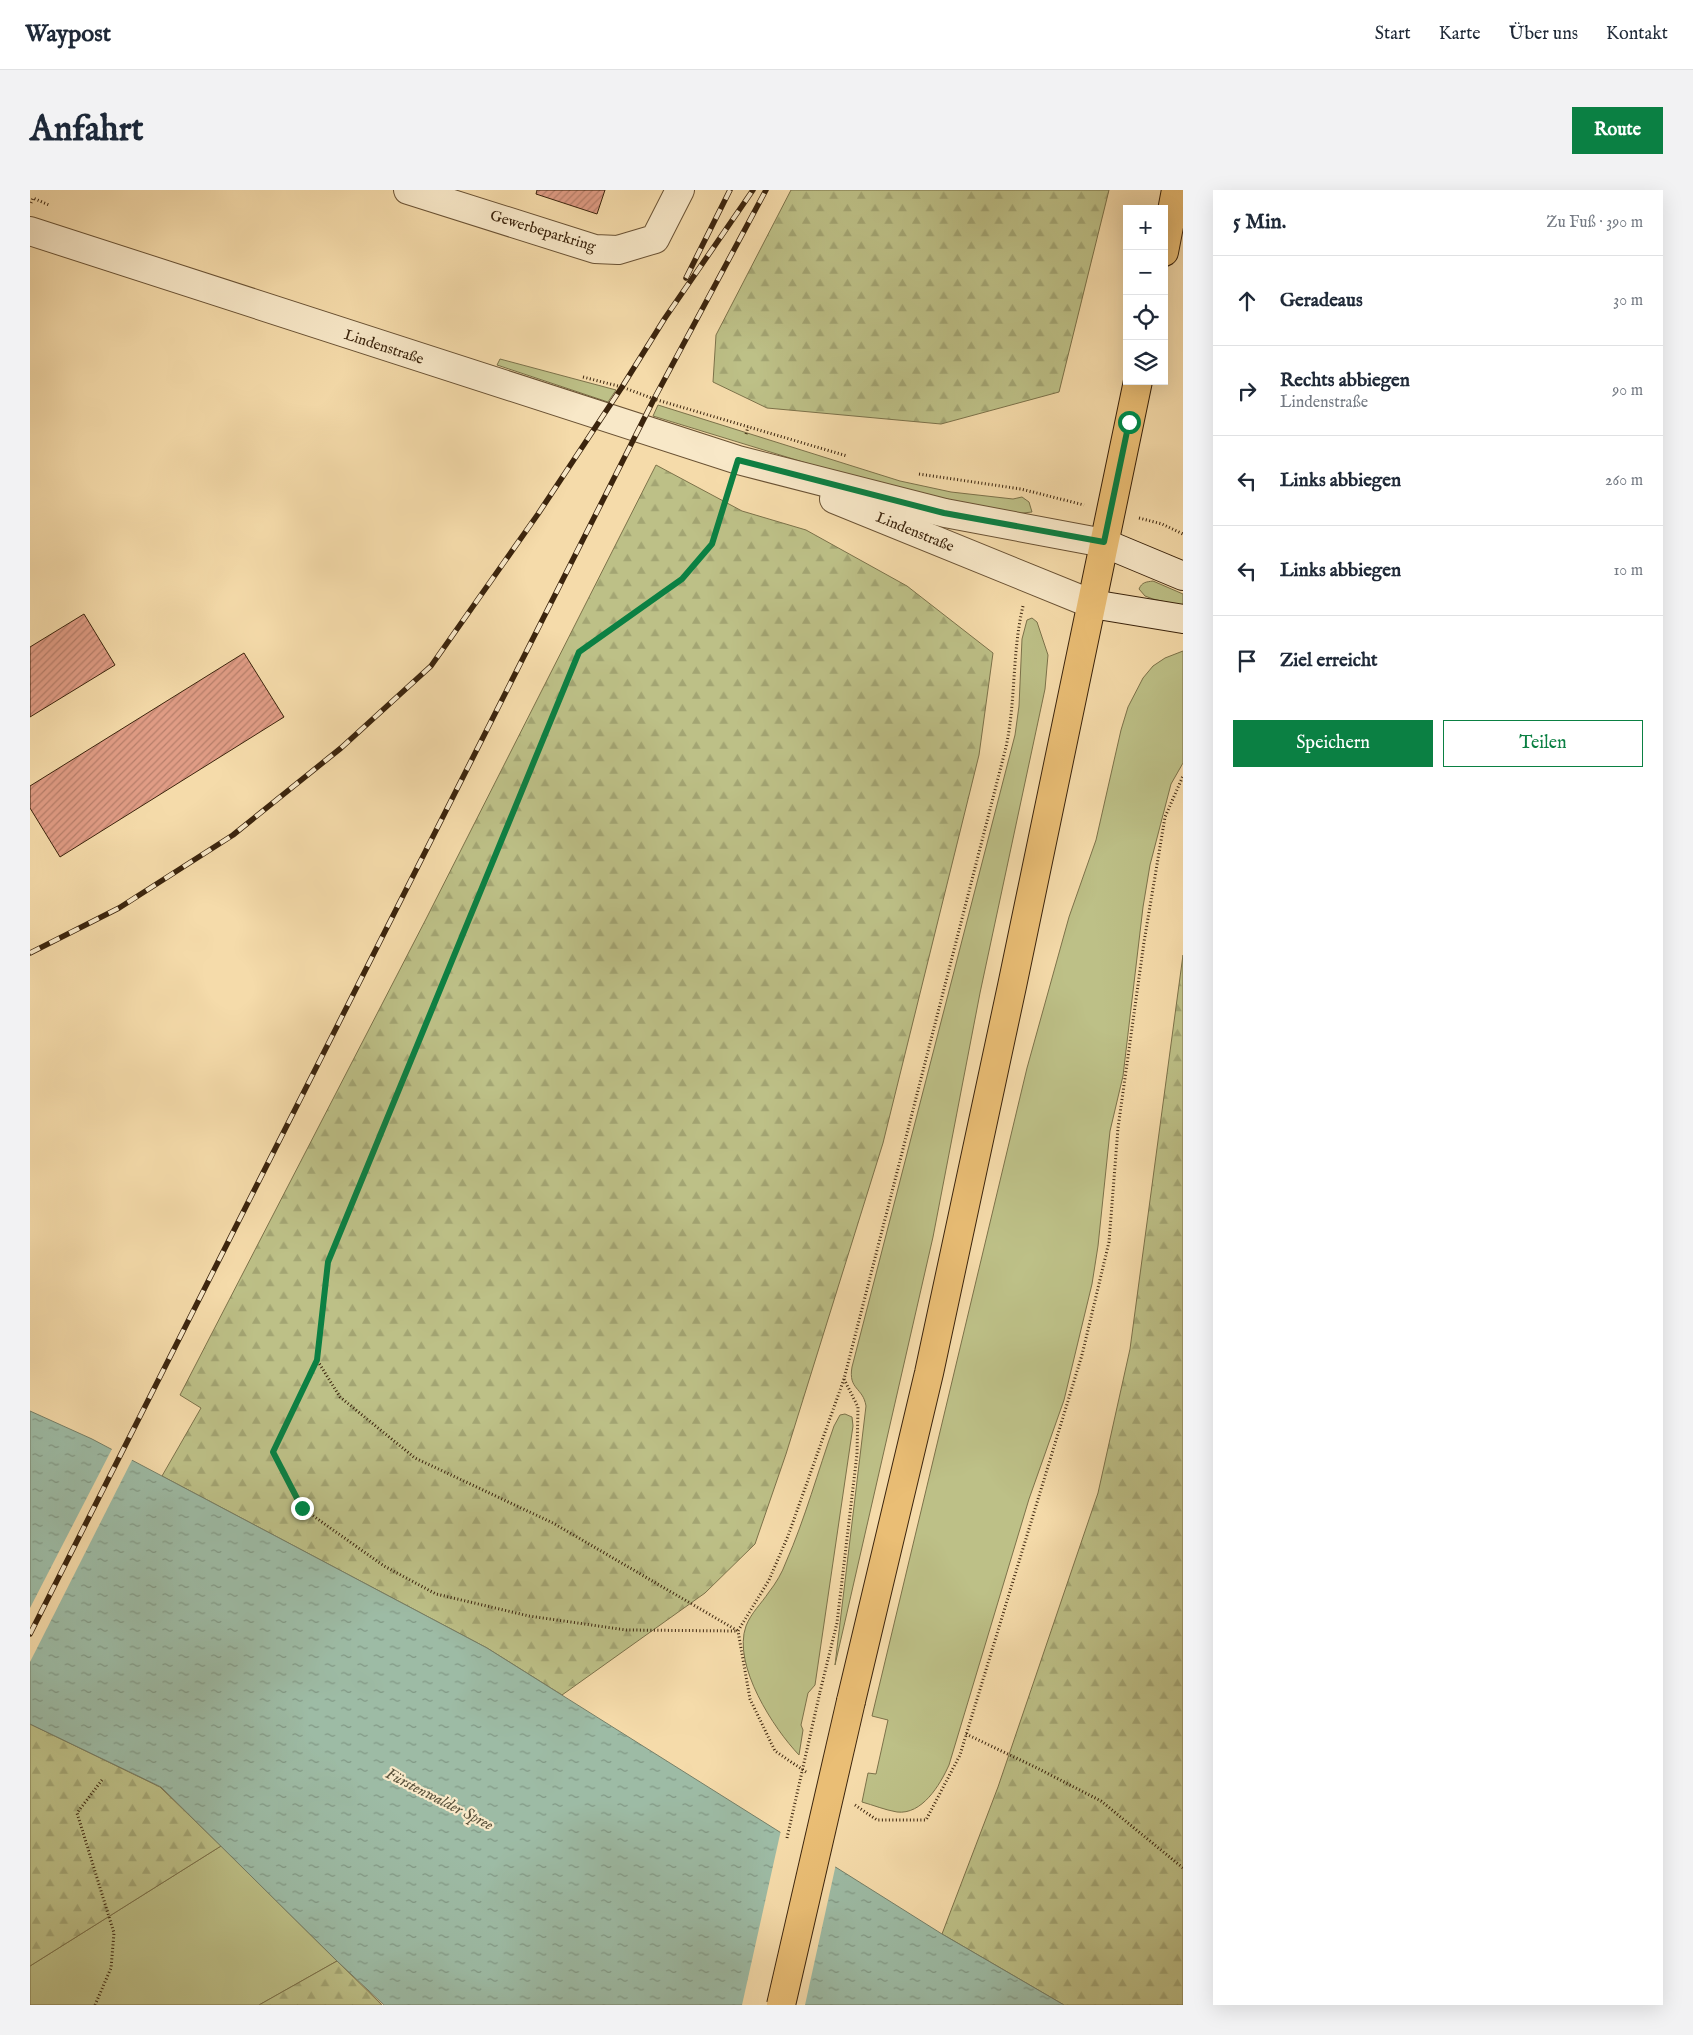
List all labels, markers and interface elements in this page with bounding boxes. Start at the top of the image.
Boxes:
text: Waypost [25,19,111,50]
text: Start [1375,23,1411,46]
text: Karte [1439,23,1481,46]
text: Über uns [1509,23,1578,46]
text: Kontakt [1606,23,1668,46]
button: Route [1572,107,1663,154]
text: Anfahrt [30,108,144,153]
map controls [1123,205,1168,385]
button: + [1123,205,1168,250]
street label: Gewerbeparkring [488,206,599,256]
text: 5 Min. [1233,209,1286,236]
text: Zu Fuß · 390 m [1546,213,1643,233]
button: − [1123,250,1168,295]
icon: ahead [1233,287,1261,315]
text: Geradeaus [1280,289,1363,313]
text: 30 m [1613,291,1643,311]
button: locate [1123,295,1168,340]
street label: Lindenstraße [342,325,426,369]
button: layers [1123,340,1168,385]
text: Rechts abbiegen [1280,369,1410,393]
icon: right [1233,377,1261,405]
text: 90 m [1612,381,1643,401]
text: Lindenstraße [1280,393,1368,413]
route start [1118,411,1141,434]
icon: left [1233,467,1261,495]
text: Links abbiegen [1280,469,1401,493]
text: 260 m [1605,471,1643,491]
street label: Lindenstraße [873,508,957,556]
icon: left [1233,557,1261,585]
text: Links abbiegen [1280,559,1401,583]
text: 10 m [1613,561,1643,581]
icon: arrive [1233,647,1261,675]
text: Ziel erreicht [1280,649,1378,673]
button: Speichern [1233,720,1433,767]
button: Teilen [1443,720,1643,767]
route end [291,1497,314,1520]
water label: Fürstenwalder Spree [382,1764,497,1836]

